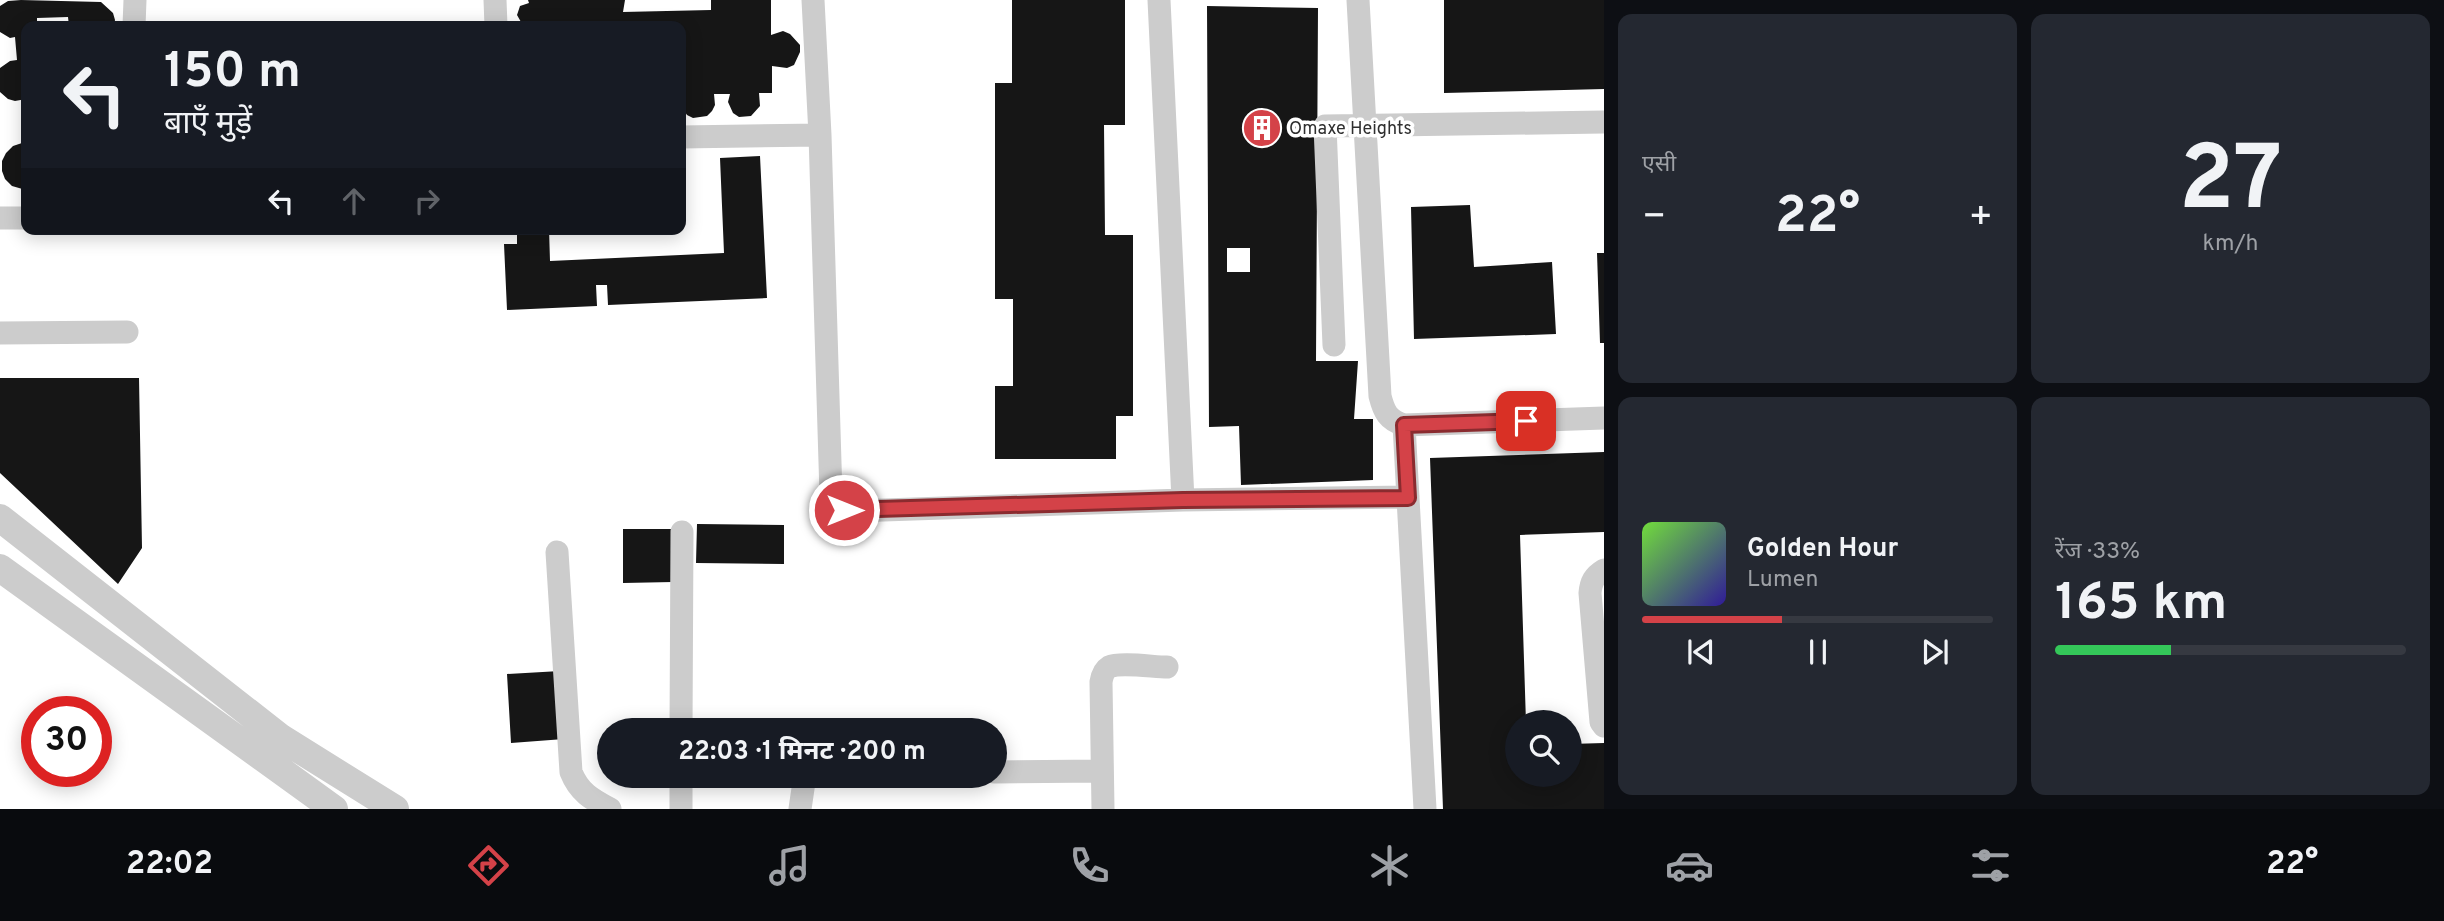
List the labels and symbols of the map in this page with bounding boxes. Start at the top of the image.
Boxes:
building icon: Omaxe Heights [1241,107,1283,149]
place label: Omaxe Heights [1289,118,1412,141]
pin [1496,391,1556,451]
position arrow [807,473,881,547]
speed limit sign: 30 [21,696,112,787]

